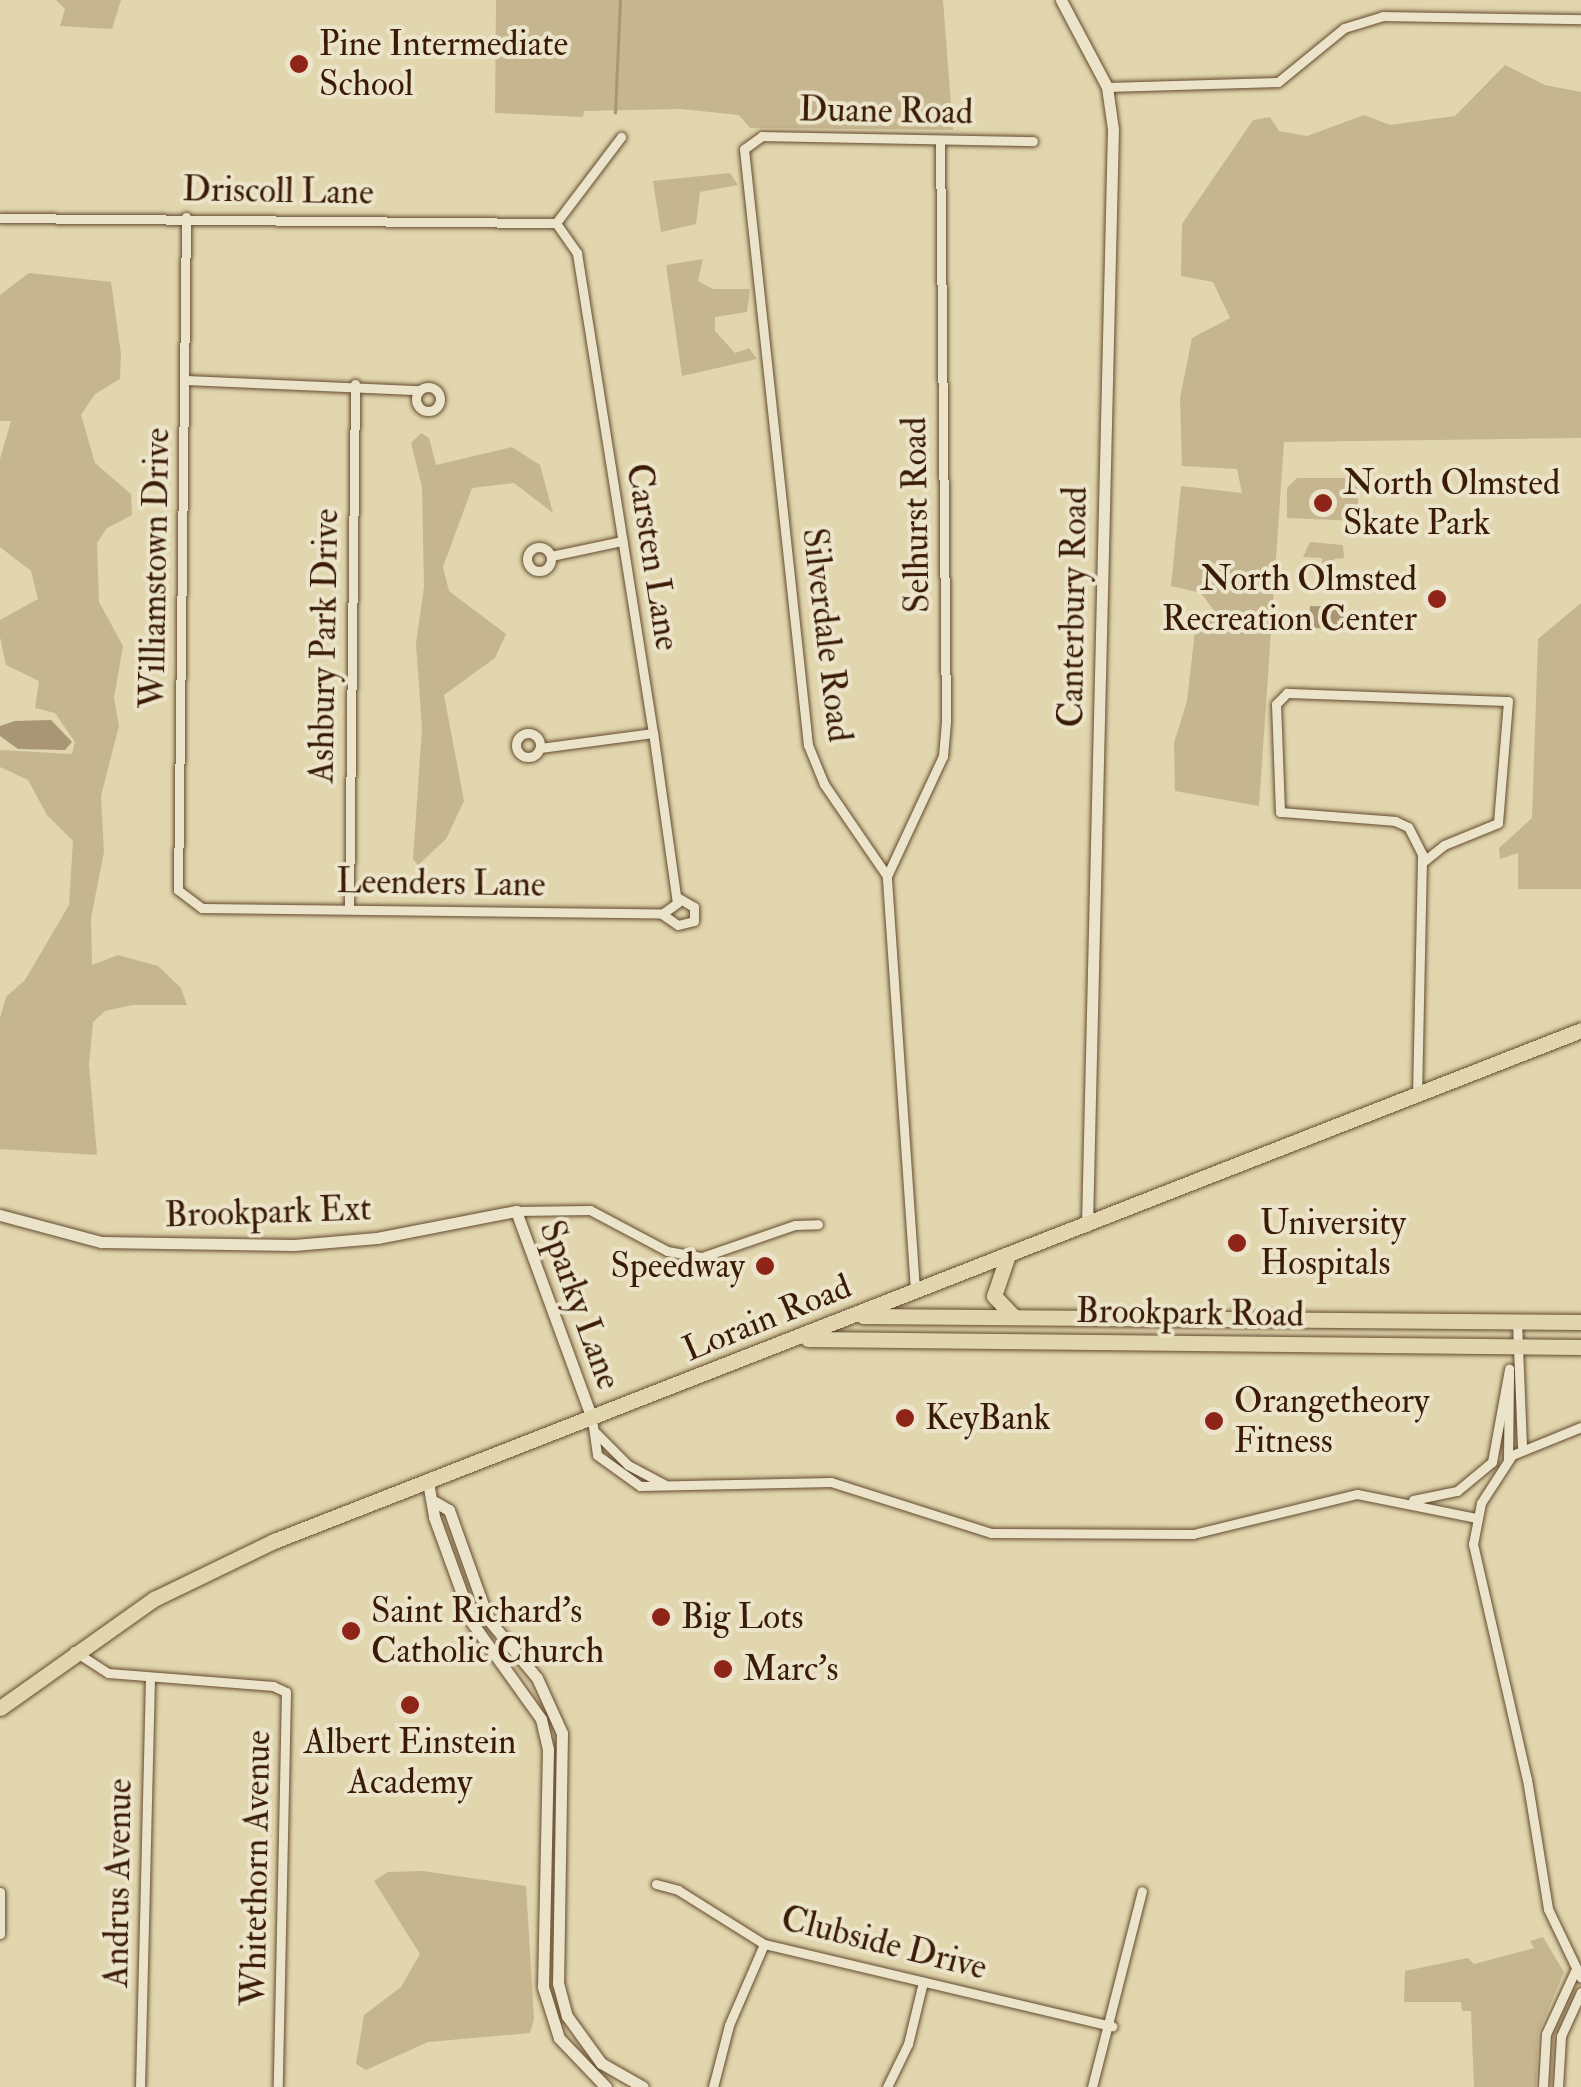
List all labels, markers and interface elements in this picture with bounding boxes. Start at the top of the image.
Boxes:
place label: Pine Intermediate School [319,23,568,105]
marker: Pine Intermediate School [288,53,310,75]
street label: Duane Road [799,88,973,134]
street label: Driscoll Lane [182,168,374,214]
street label: Selhurst Road [893,417,939,613]
street label: Williamstown Drive [132,427,178,709]
street label: Carsten Lane [617,461,689,653]
place label: North Olmsted Skate Park [1343,462,1560,544]
street label: Canterbury Road [1050,486,1096,728]
marker: North Olmsted Skate Park [1312,492,1334,514]
street label: Ashbury Park Drive [301,508,347,784]
street label: Silverdale Road [793,526,861,744]
place label: North Olmsted Recreation Center [1162,558,1417,640]
marker: North Olmsted Recreation Center [1426,588,1448,610]
street label: Leenders Lane [336,860,546,906]
street label: Brookpark Ext [164,1187,372,1237]
place label: University Hospitals [1260,1202,1406,1284]
street label: Sparky Lane [530,1215,630,1395]
marker: University Hospitals [1224,1230,1250,1256]
place label: Speedway [611,1245,745,1287]
marker: Speedway [754,1255,776,1277]
street label: Lorain Road [677,1265,857,1371]
street label: Brookpark Road [1076,1290,1304,1336]
place label: Orangetheory Fitness [1234,1380,1429,1462]
place label: KeyBank [925,1397,1051,1439]
marker: KeyBank [894,1407,916,1429]
marker: Orangetheory Fitness [1203,1410,1225,1432]
place label: Saint Richard's Catholic Church [371,1590,604,1672]
place label: Big Lots [681,1596,803,1638]
marker: Big Lots [650,1606,672,1628]
marker: Saint Richard's Catholic Church [340,1620,362,1642]
place label: Marc's [743,1648,838,1690]
marker: Marc's [712,1658,734,1680]
marker: Albert Einstein Academy [399,1694,421,1716]
place label: Albert Einstein Academy [304,1721,516,1803]
street label: Whitethorn Avenue [233,1730,279,2006]
street label: Andrus Avenue [95,1778,141,1988]
street label: Clubside Drive [777,1897,991,1989]

